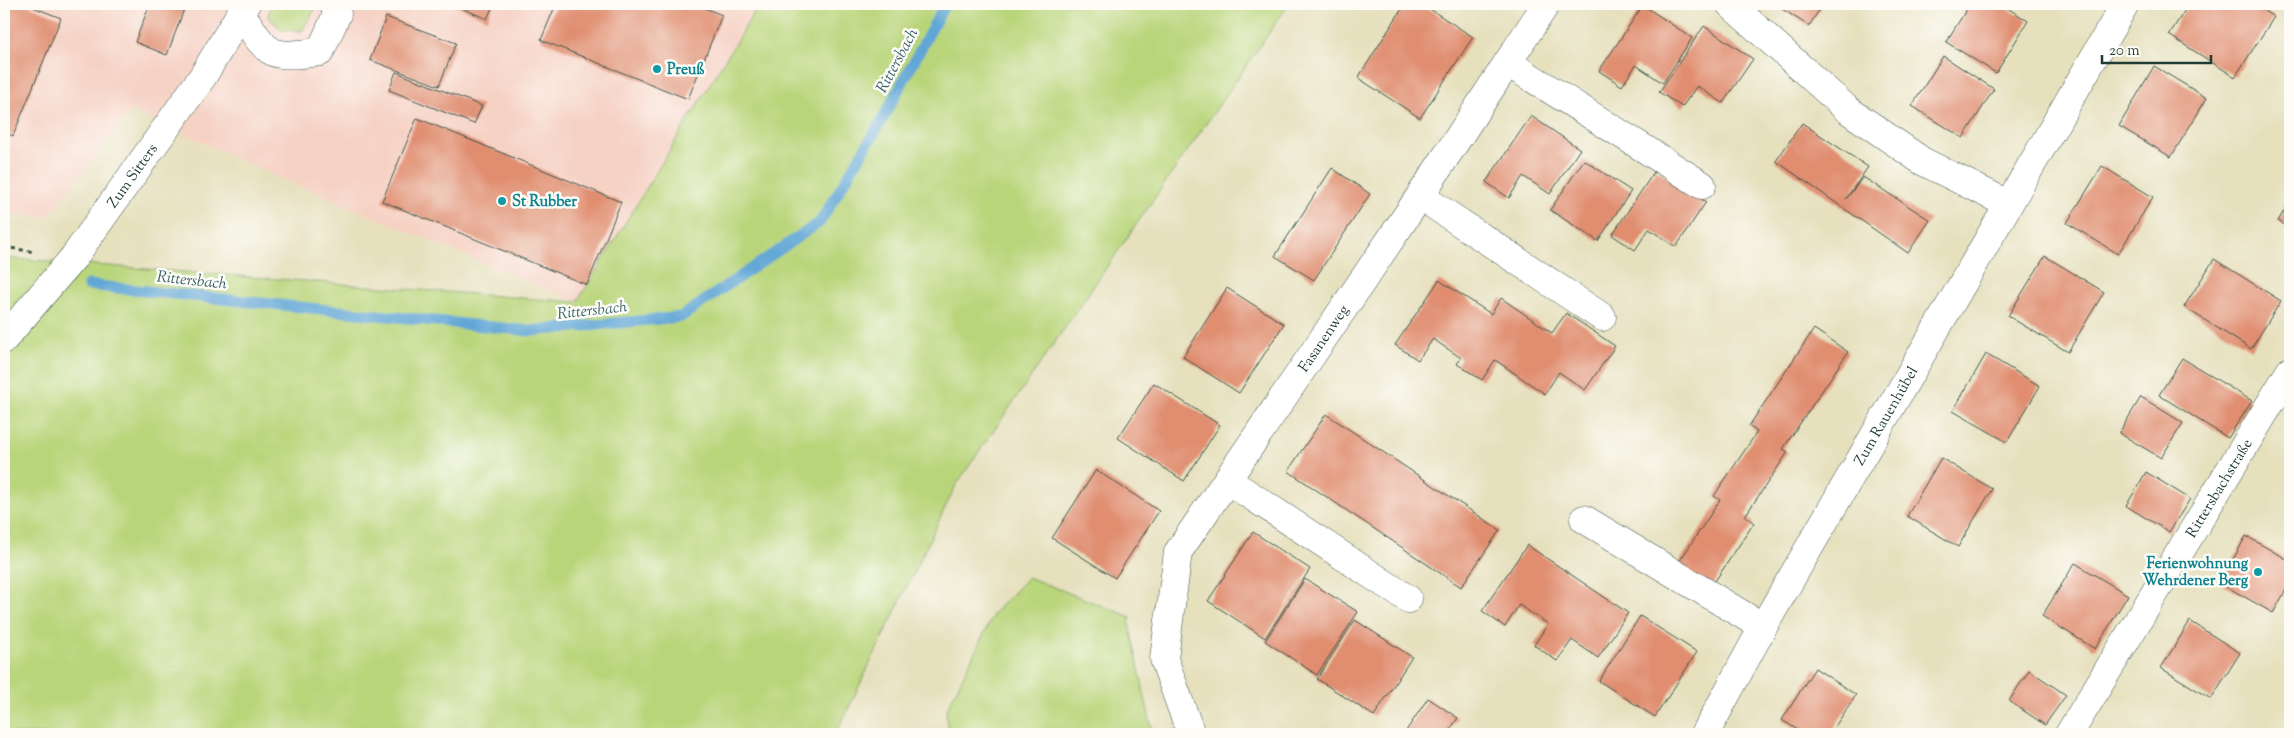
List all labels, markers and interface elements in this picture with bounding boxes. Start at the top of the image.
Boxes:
water label: Rittersbach [872,25,925,98]
scale bar [2102,32,2210,64]
text: 20 m [2109,41,2140,62]
place label: Preuß [667,60,705,81]
marker: Preuß [651,63,663,75]
street label: Zum Sitters [103,140,164,213]
place label: St Rubber [512,192,577,213]
marker: St Rubber [496,195,508,207]
water label: Rittersbach [156,266,228,297]
water label: Rittersbach [556,296,629,327]
street label: Fasanenweg [1294,301,1355,377]
street label: Zum Rauenhübel [1850,363,1924,470]
street label: Rittersbachstraße [2182,435,2258,542]
place label: Ferienwohnung Wehrdener Berg [2142,554,2249,592]
marker: Ferienwohnung Wehrdener Berg [2252,566,2264,578]

